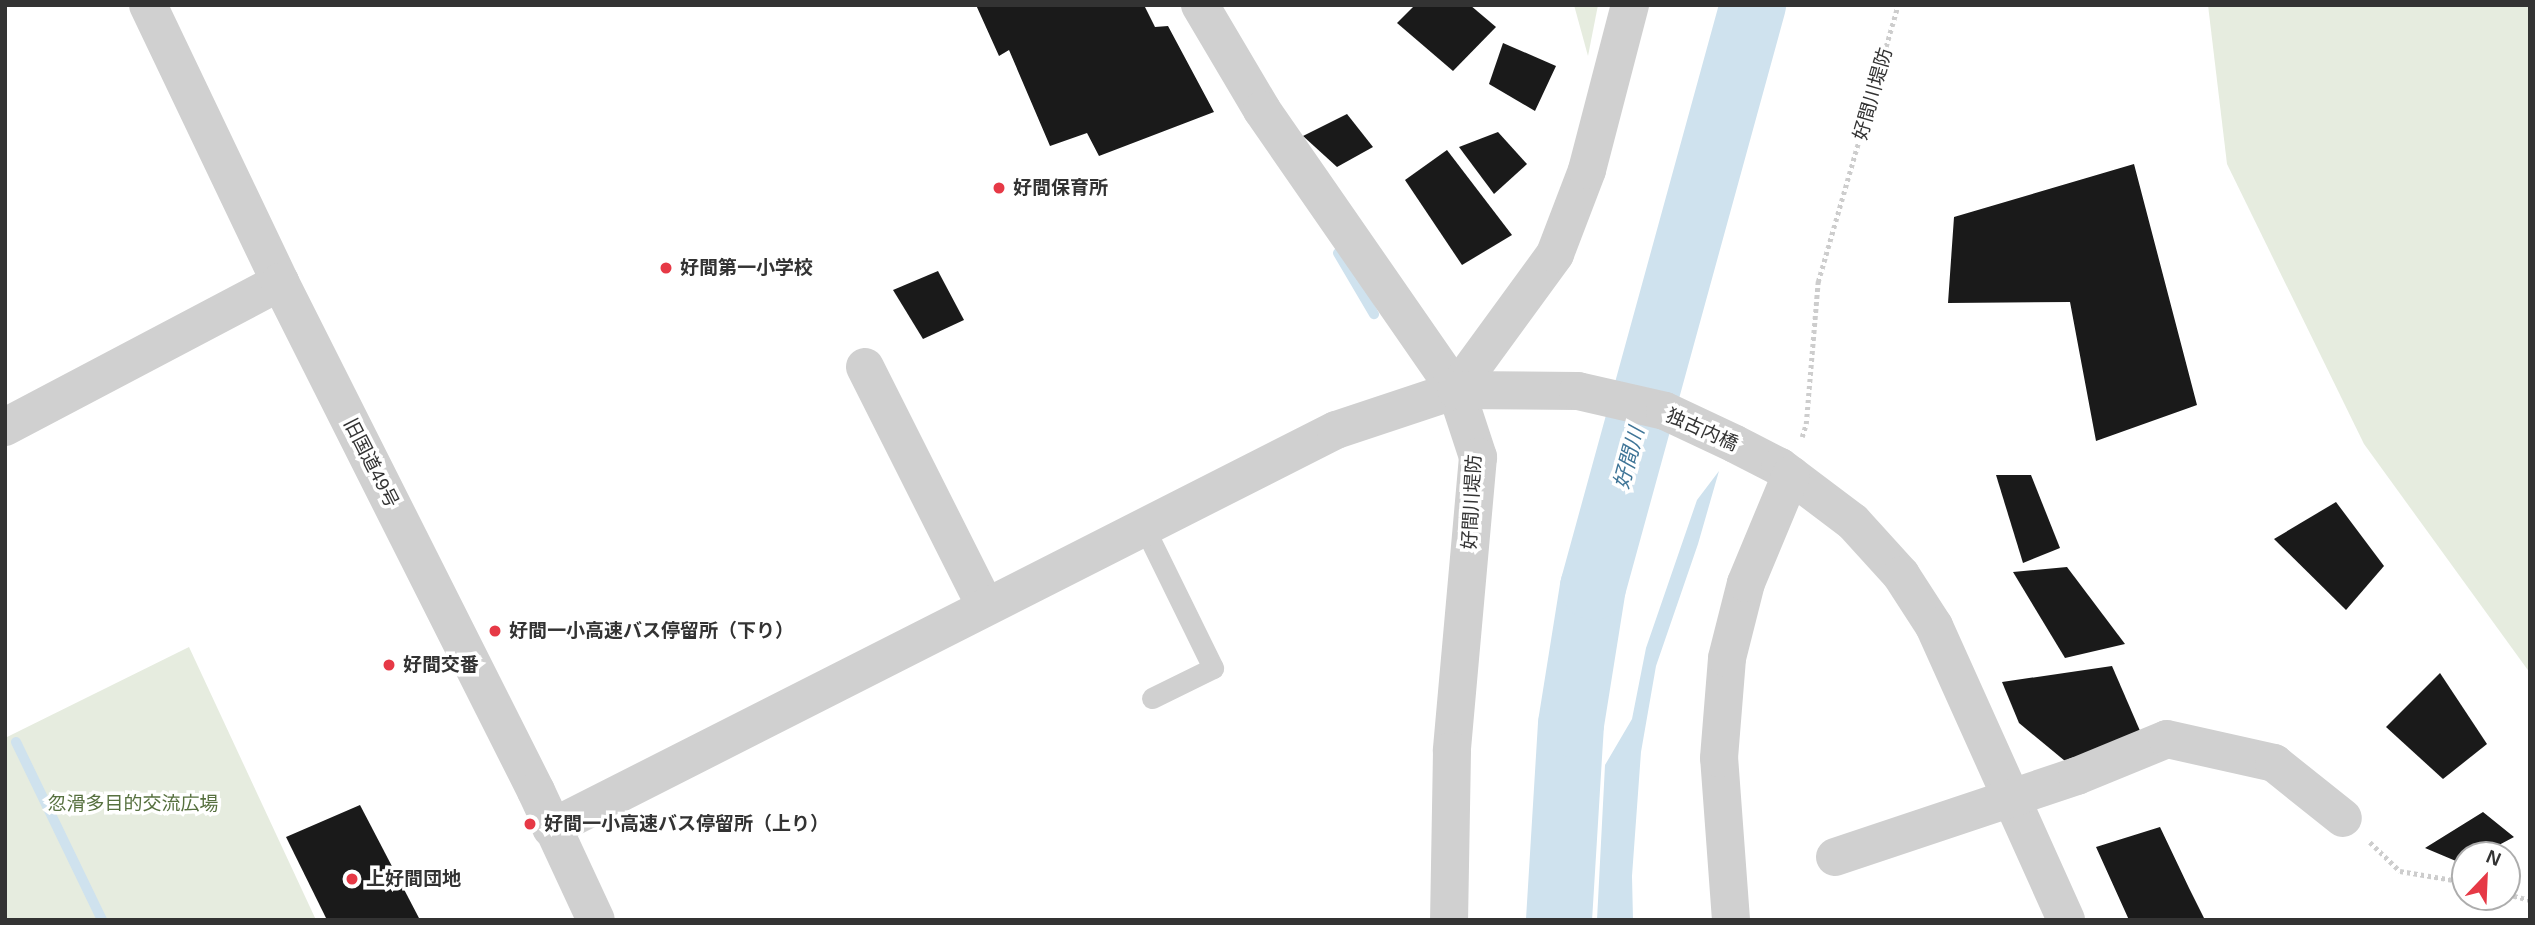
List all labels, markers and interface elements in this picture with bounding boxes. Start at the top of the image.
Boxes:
street label: 好間川堤防 [1849,45,1897,143]
place label: 好間保育所 [1013,177,1108,199]
marker: 好間保育所 [991,180,1007,196]
place label: 好間第一小学校 [680,257,813,279]
marker: 好間第一小学校 [658,260,674,276]
street label: 独古内橋 [1663,404,1741,456]
street label: 旧国道49号 [339,415,403,511]
water label: 好間川 [1609,424,1649,492]
street label: 好間川堤防 [1458,454,1486,550]
place label: 好間一小高速バス停留所（下り） [509,620,794,642]
marker: 好間一小高速バス停留所（下り） [487,623,503,639]
place label: 好間交番 [403,654,479,676]
marker: 好間交番 [381,657,397,673]
park label: 忽滑多目的交流広場 [48,793,218,815]
place label: 好間一小高速バス停留所（上り） [544,813,829,835]
marker: 好間一小高速バス停留所（上り） [522,816,538,832]
north arrow [2451,841,2521,911]
text: N [2483,846,2504,870]
place label: 上好間団地 [366,868,461,890]
marker: 上好間団地 [344,871,360,887]

